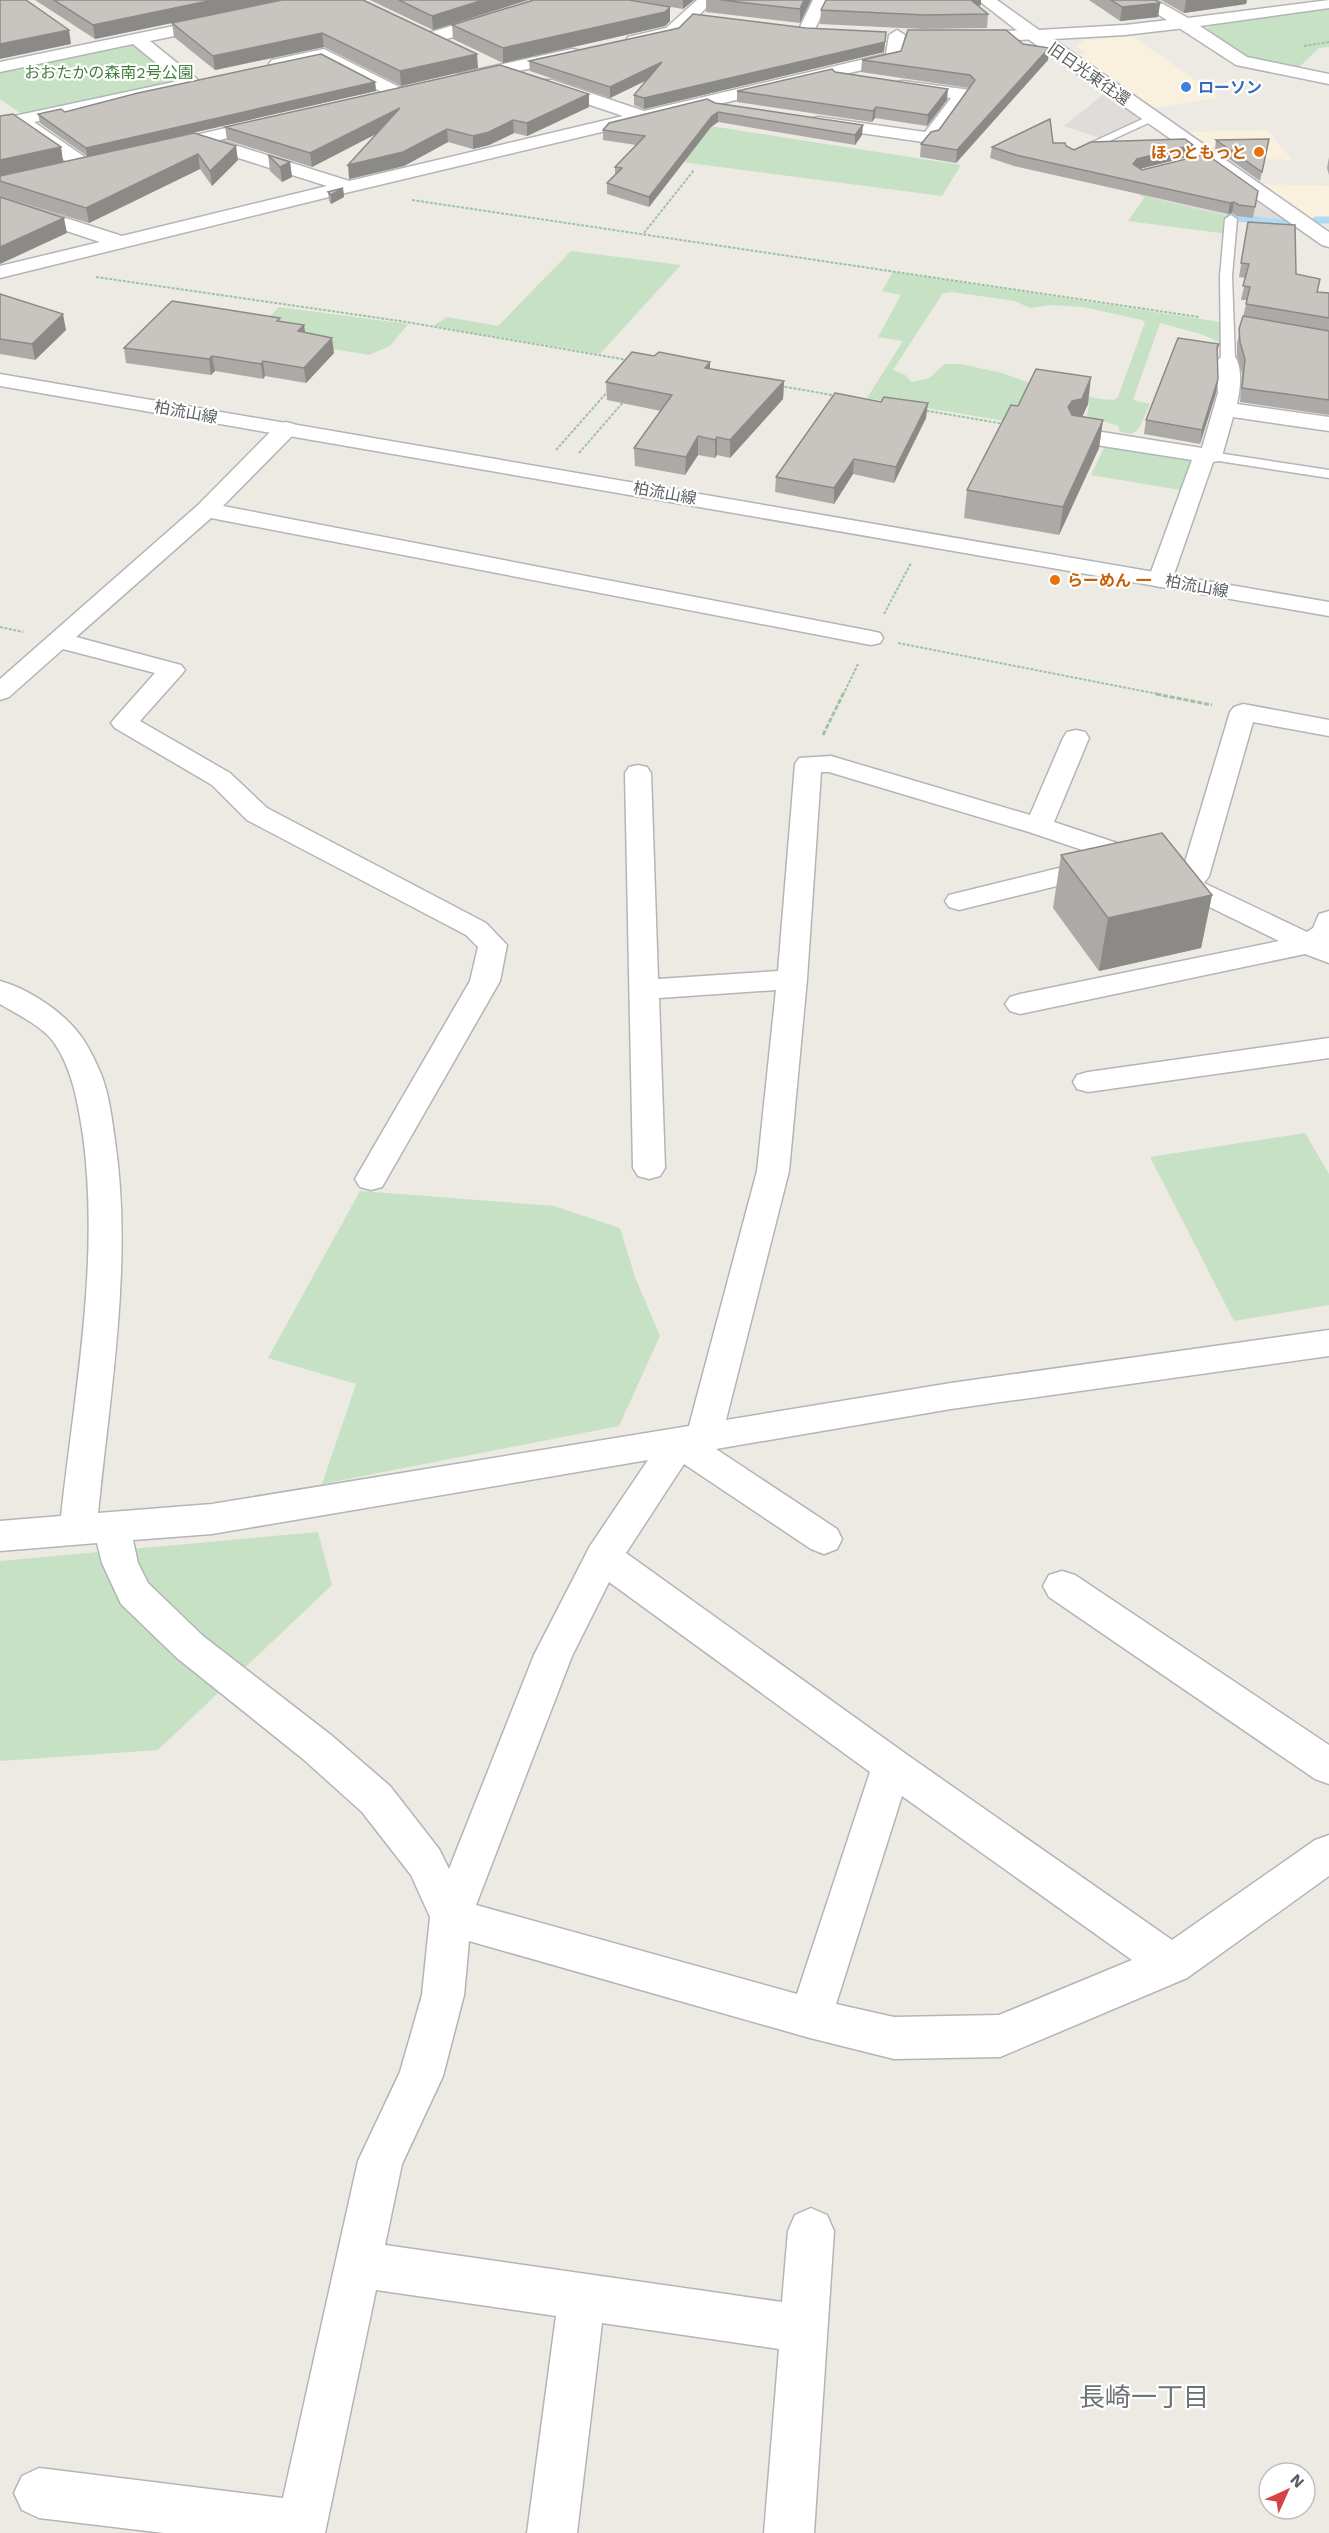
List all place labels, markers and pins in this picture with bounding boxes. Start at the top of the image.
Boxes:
place label: ローソン [1198,78,1262,97]
marker: ローソン [1179,80,1193,94]
place label: ほっともっと [1151,143,1247,162]
marker: ほっともっと [1252,145,1266,159]
place label: らーめん 一 [1067,571,1152,590]
marker: らーめん 一 [1048,573,1062,587]

